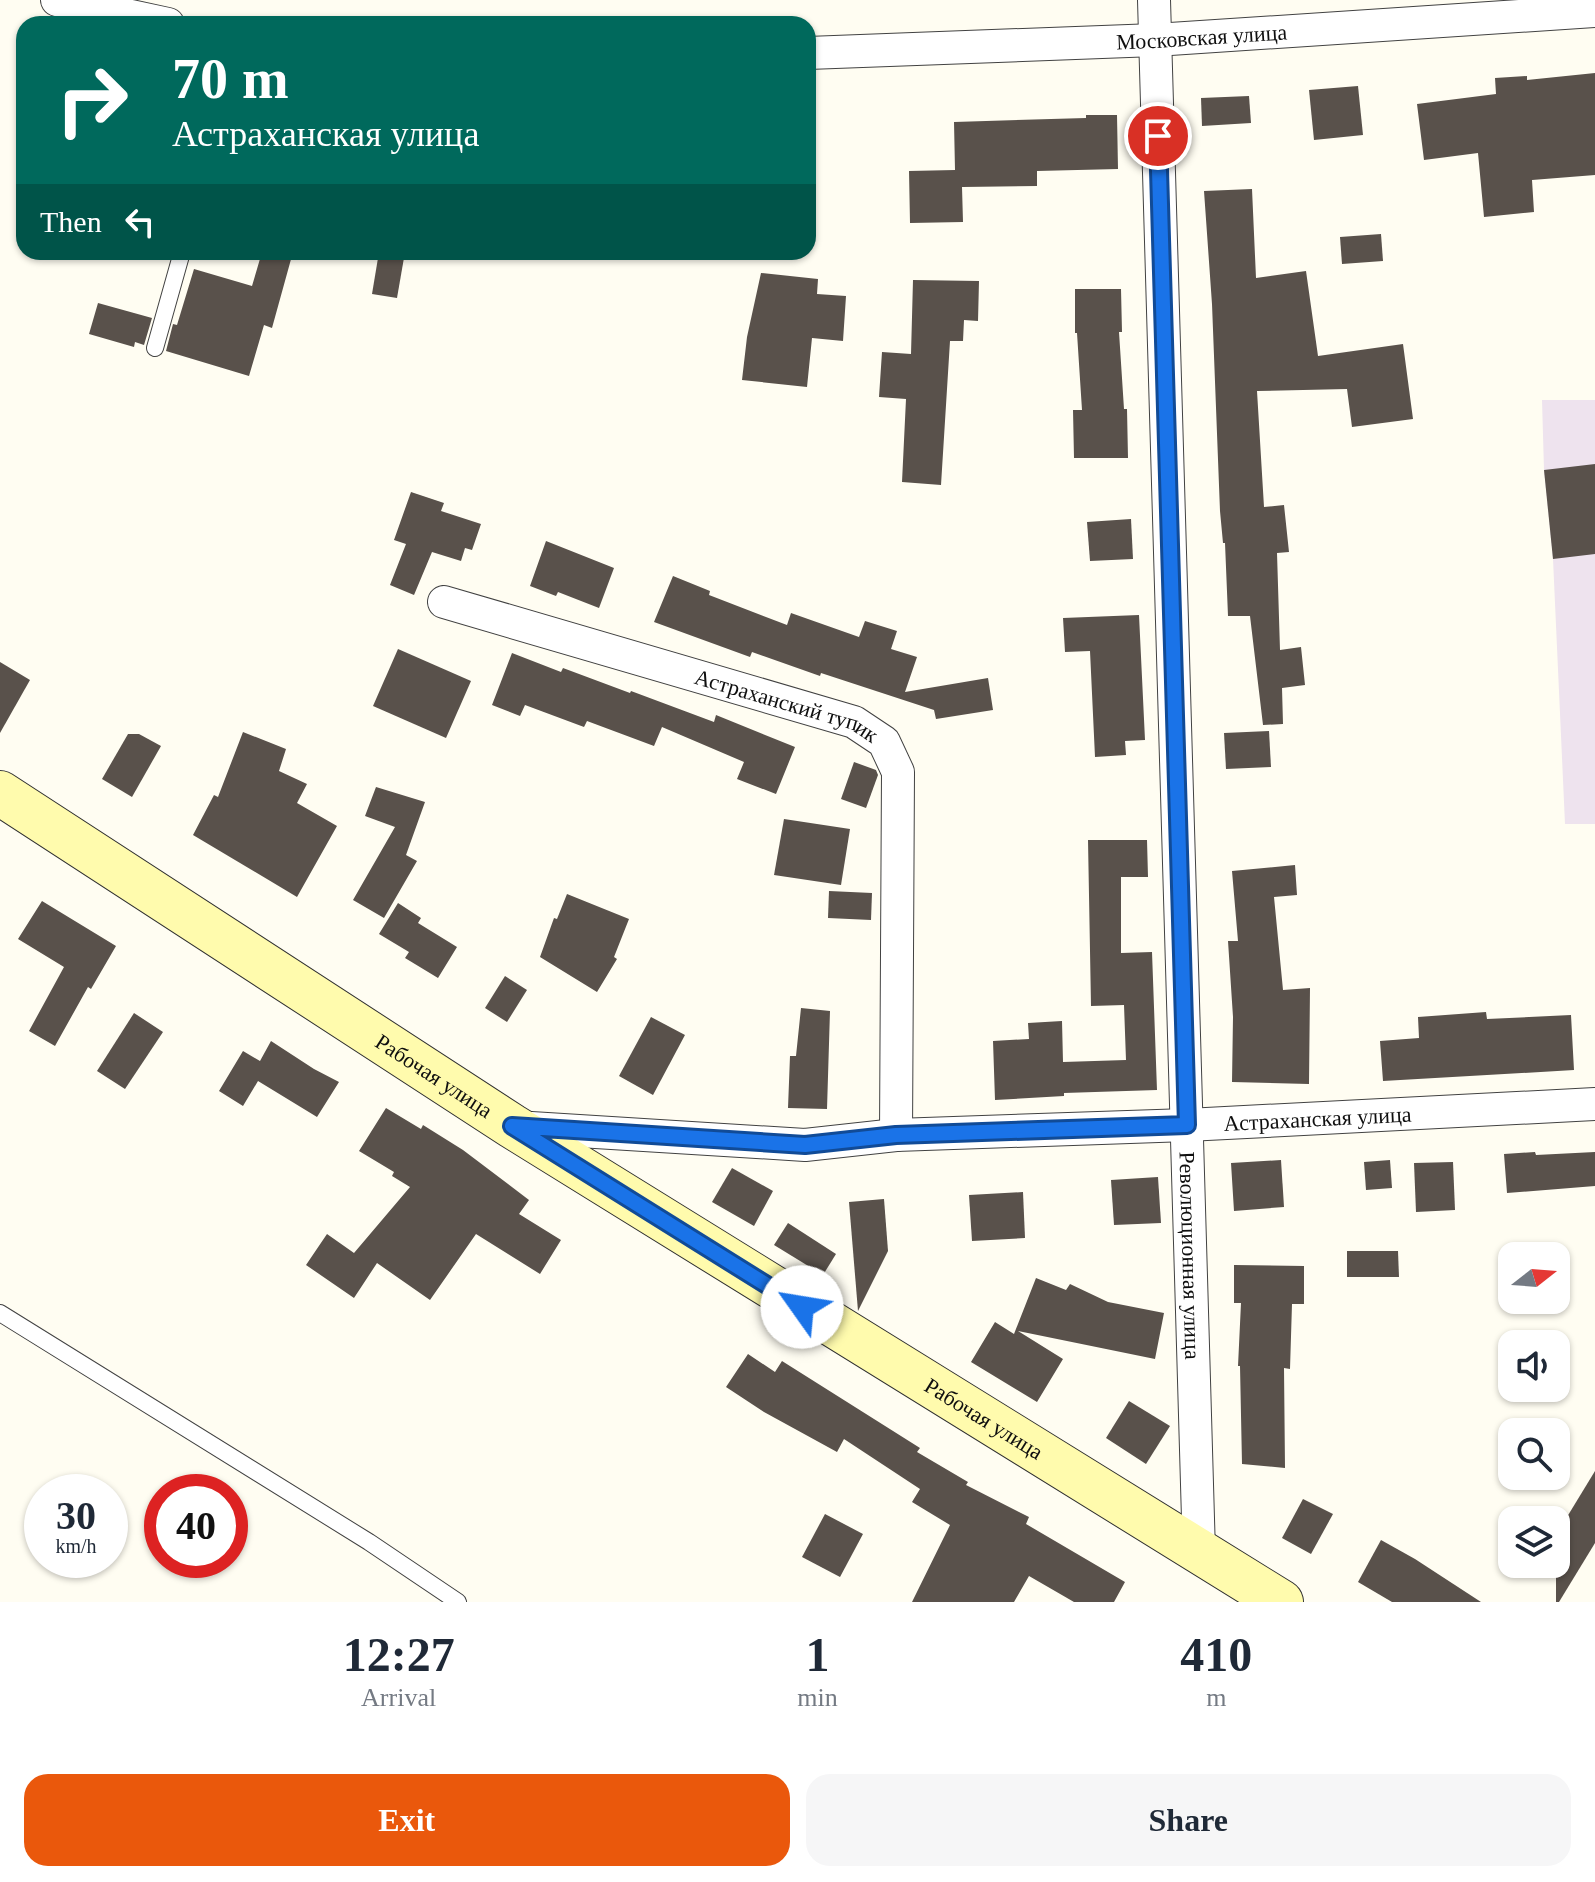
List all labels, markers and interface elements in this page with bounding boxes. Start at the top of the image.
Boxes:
street label: Московская улица [1116,19,1288,54]
icon: right [40,48,144,152]
text: 70 m [172,48,289,110]
pin [1124,102,1192,170]
text: Астраханская улица [172,114,479,154]
icon: arrive [1136,114,1180,158]
icon: left [118,200,162,244]
text: Then [40,205,102,238]
street label: Астраханский тупик [692,664,883,748]
street label: Рабочая улица [371,1029,497,1123]
street label: Астраханская улица [1223,1101,1412,1136]
street label: Революционная улица [1174,1151,1205,1360]
north arrow [1498,1242,1570,1314]
map controls [1498,1242,1570,1578]
position arrow [760,1265,844,1349]
button: sound [1498,1330,1570,1402]
street label: Рабочая улица [920,1373,1048,1465]
button: search [1498,1418,1570,1490]
speed limit sign: 40 [144,1474,248,1578]
text: 30 [56,1493,96,1538]
button: layers [1498,1506,1570,1578]
text: km/h [55,1535,97,1557]
text: 12:27 [343,1628,455,1681]
text: 1 [805,1628,829,1681]
text: 410 [1180,1628,1252,1681]
text: Arrival [361,1683,436,1712]
text: min [797,1683,838,1712]
text: m [1206,1683,1226,1712]
button: Exit [24,1774,790,1866]
button: Share [806,1774,1571,1866]

